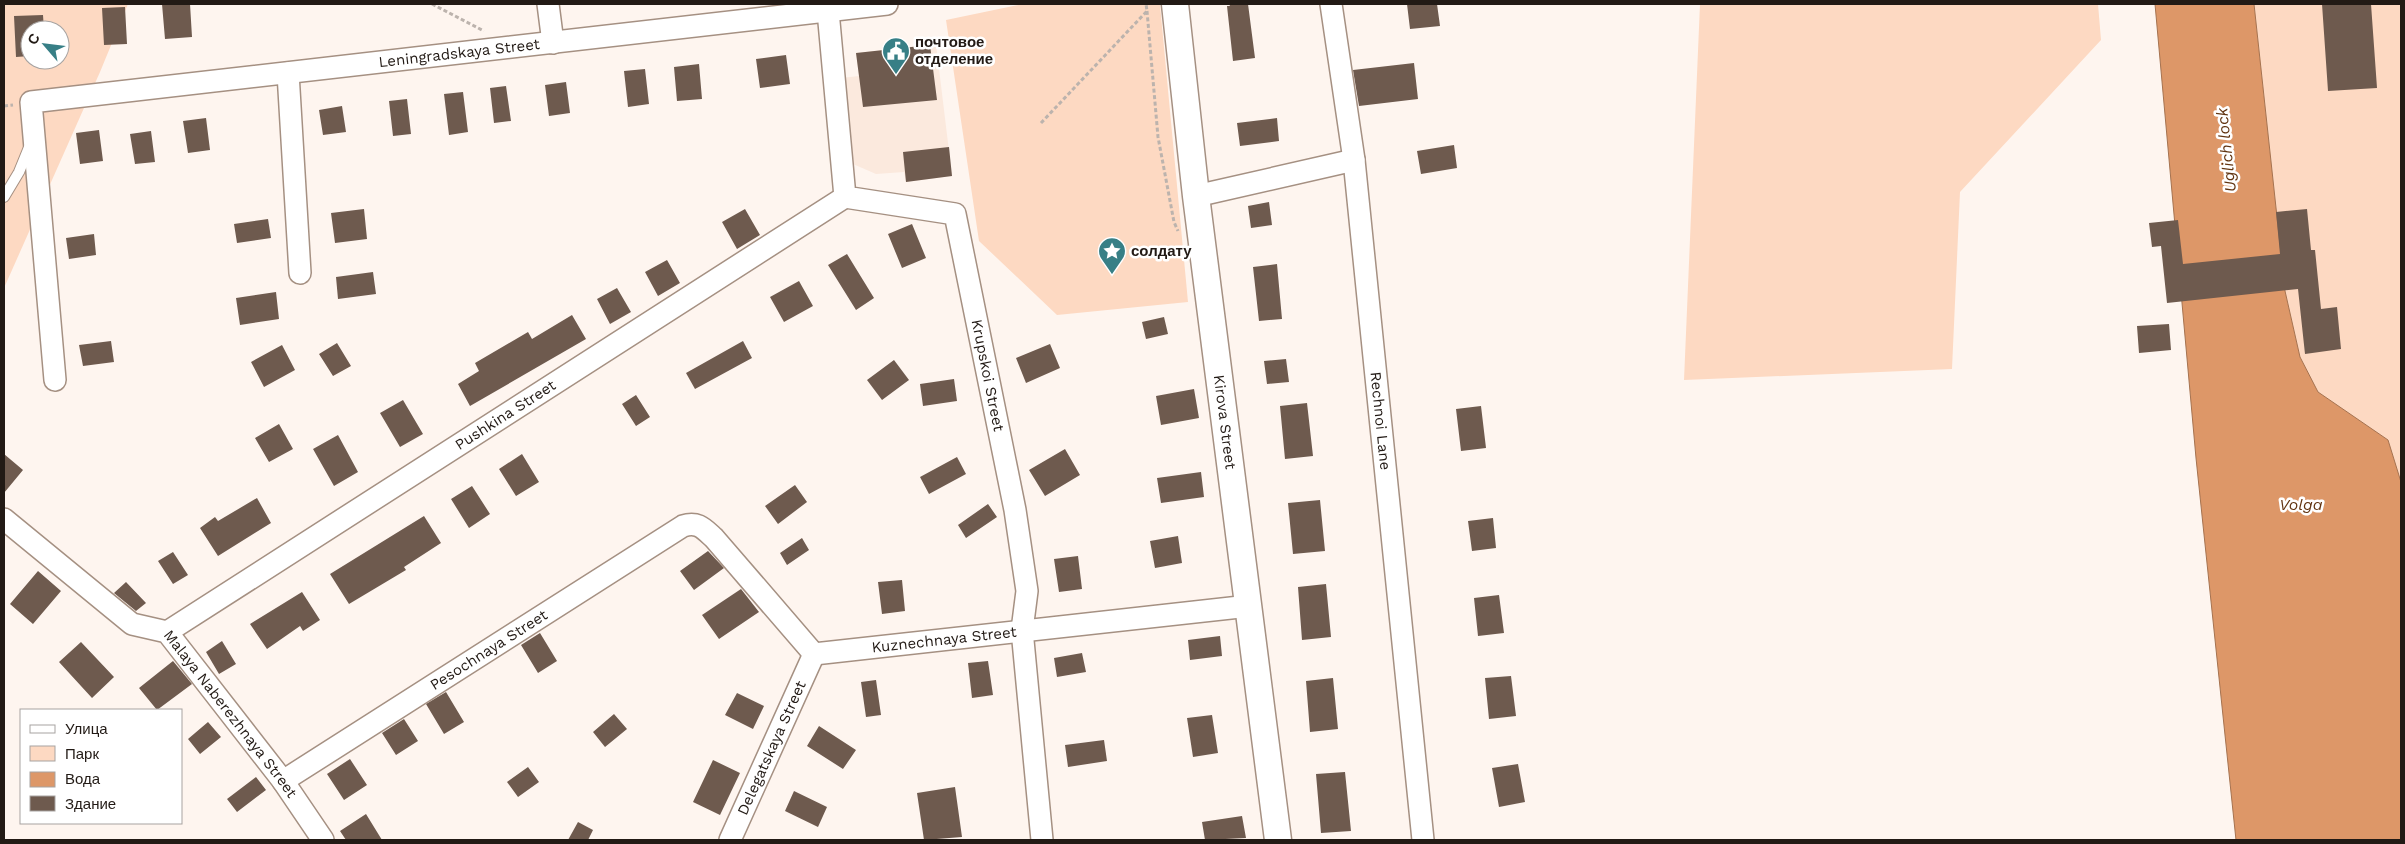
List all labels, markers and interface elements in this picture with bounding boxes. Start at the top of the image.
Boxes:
north arrow [20,20,70,70]
text: С [24,31,43,47]
place label: почтовое отделение [915,33,993,68]
street label: Leningradskaya Street [378,35,541,71]
public building icon: почтовое отделение [881,36,911,75]
water label: Uglich lock [2212,106,2240,193]
place icon: солдату [1097,236,1127,275]
place label: солдату [1131,242,1192,260]
street label: Krupskoi Street [968,318,1008,434]
street label: Rechnoi Lane [1367,371,1394,471]
street label: Kirova Street [1210,374,1240,471]
street label: Pushkina Street [452,376,560,454]
water label: Volga [2279,495,2323,514]
street label: Pesochnaya Street [427,605,551,694]
street label: Kuznechnaya Street [871,623,1018,657]
street label: Malaya Naberezhnaya Street [160,626,301,802]
street label: Delegatskaya Street [733,677,810,818]
legend [20,709,182,824]
text: Улица [65,720,108,738]
text: Парк [65,745,99,763]
text: Вода [65,770,101,788]
text: Здание [65,795,116,813]

